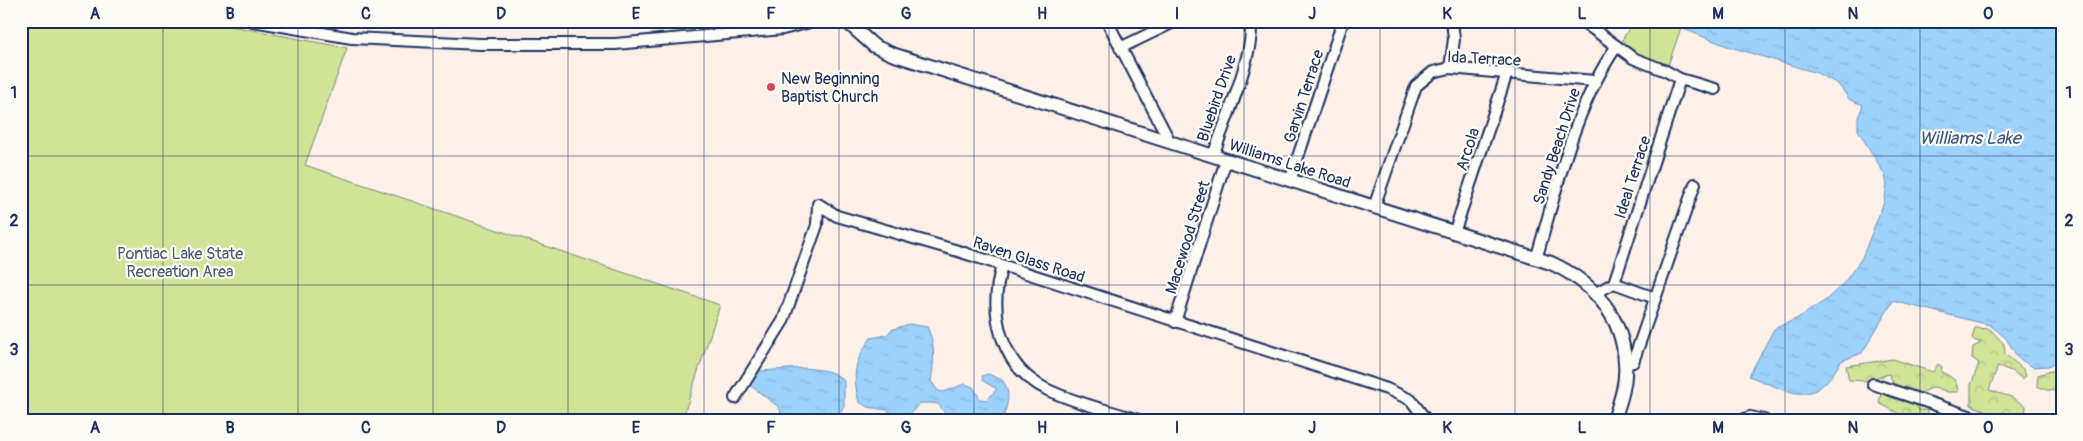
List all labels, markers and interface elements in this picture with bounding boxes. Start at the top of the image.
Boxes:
text: A [90,4,101,24]
text: B [225,4,235,24]
text: C [361,4,371,24]
text: D [496,4,506,24]
text: E [632,4,641,24]
text: F [766,4,776,24]
text: G [901,4,912,24]
text: H [1037,4,1047,24]
text: I [1175,4,1179,24]
text: J [1308,4,1316,24]
text: K [1442,4,1452,24]
text: L [1577,4,1587,24]
text: M [1712,4,1724,24]
text: N [1848,4,1859,24]
text: O [1983,4,1993,24]
street label: Garvin Terrace [1279,47,1328,145]
street label: Ida Terrace [1446,47,1522,71]
street label: Bluebird Drive [1193,52,1241,144]
place label: New Beginning Baptist Church [781,69,880,107]
marker: New Beginning Baptist Church [765,81,777,93]
text: 1 [11,83,17,103]
text: 1 [2066,83,2072,103]
street label: Sandy Beach Drive [1529,86,1585,207]
street label: Arcola [1452,125,1484,173]
water label: Williams Lake [1919,127,2023,150]
street label: Ideal Terrace [1610,133,1656,221]
street label: Williams Lake Road [1226,135,1353,193]
street label: Macewood Street [1161,178,1215,296]
text: 2 [10,211,19,231]
text: 2 [2065,211,2074,231]
street label: Raven Glass Road [970,232,1087,287]
park label: Pontiac Lake State Recreation Area [117,244,243,282]
text: 3 [10,340,19,360]
text: 3 [2065,340,2074,360]
text: A [90,418,101,438]
text: B [225,418,235,438]
text: C [361,418,371,438]
text: D [496,418,506,438]
text: E [632,418,641,438]
text: F [766,418,776,438]
text: G [901,418,912,438]
text: H [1037,418,1047,438]
text: I [1175,418,1179,438]
text: J [1308,418,1316,438]
text: K [1442,418,1452,438]
text: L [1577,418,1587,438]
text: M [1712,418,1724,438]
text: N [1848,418,1859,438]
text: O [1983,418,1993,438]

